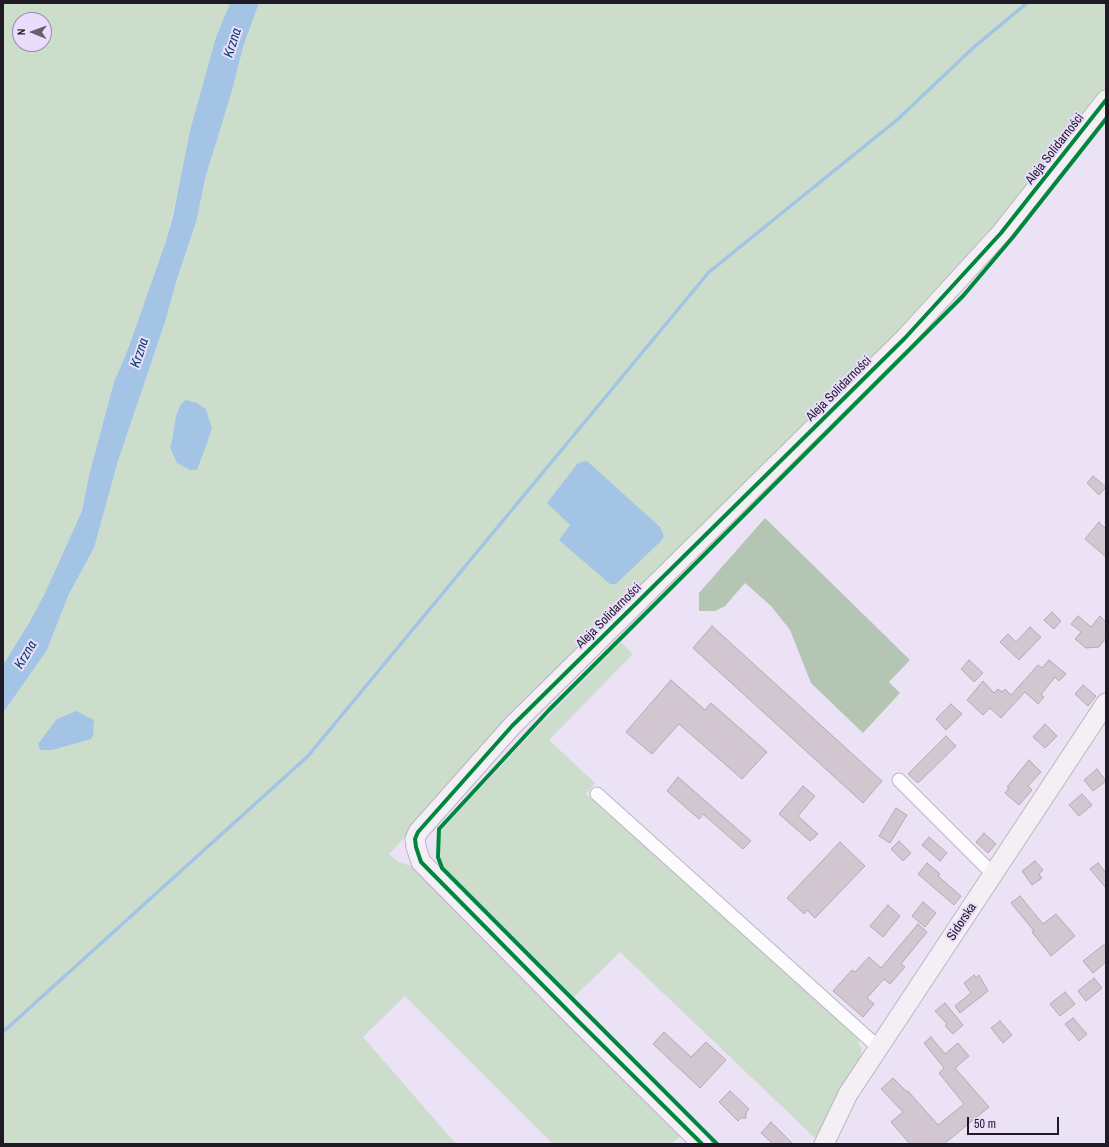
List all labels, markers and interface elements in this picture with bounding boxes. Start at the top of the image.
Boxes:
north arrow [12,12,52,52]
water label: Krzna [220,26,246,60]
text: N [14,28,28,35]
street label: Aleja Solidarności [1022,110,1088,188]
water label: Krzna [127,336,153,370]
street label: Aleja Solidarności [803,353,875,425]
street label: Aleja Solidarności [573,580,645,652]
water label: Krzna [11,638,41,672]
street label: Sidorska [944,900,980,944]
scale bar [969,1109,1061,1135]
text: 50 m [974,1116,996,1132]

